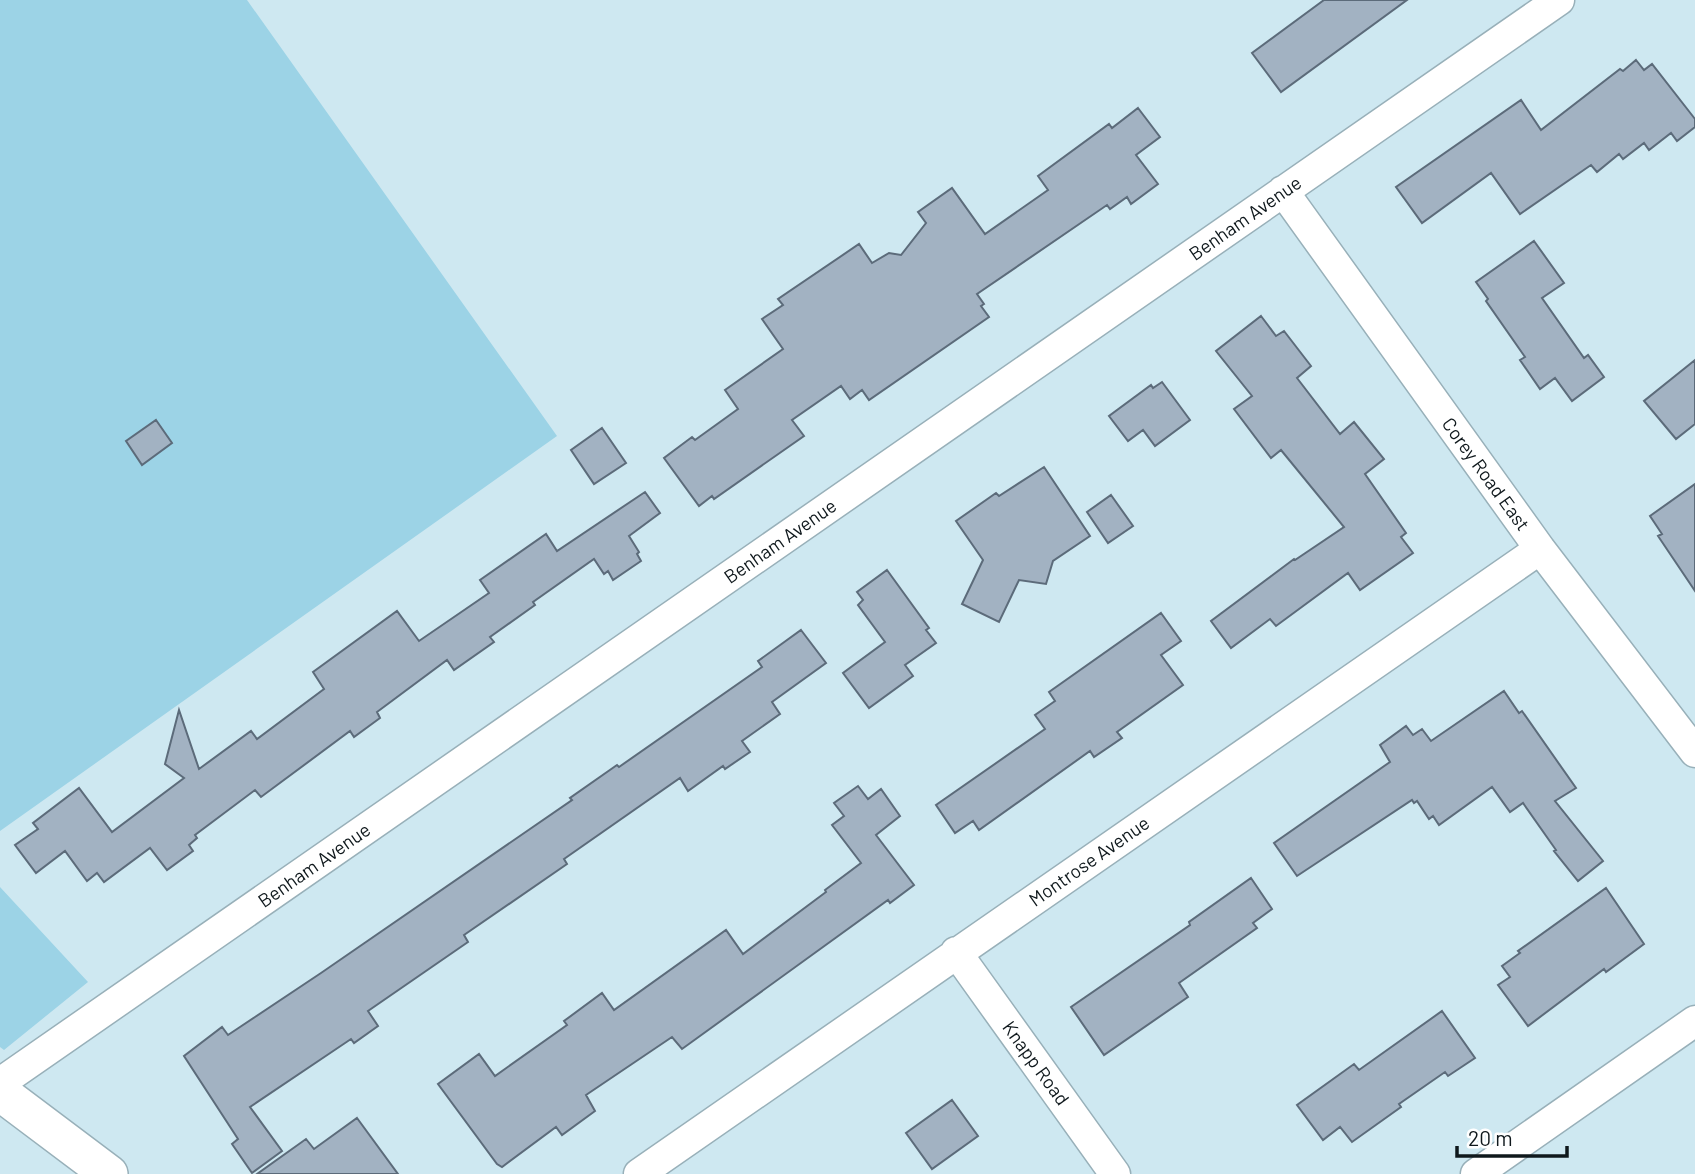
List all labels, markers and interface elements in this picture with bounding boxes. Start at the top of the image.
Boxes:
street label: Benham Avenue [1184,170,1305,265]
street label: Corey Road East [1438,413,1535,535]
street label: Benham Avenue [719,493,840,588]
street label: Montrose Avenue [1024,811,1153,911]
street label: Benham Avenue [253,817,374,912]
street label: Knapp Road [998,1016,1075,1109]
scale bar [1457,1114,1567,1158]
text: 20 m [1468,1125,1513,1150]

